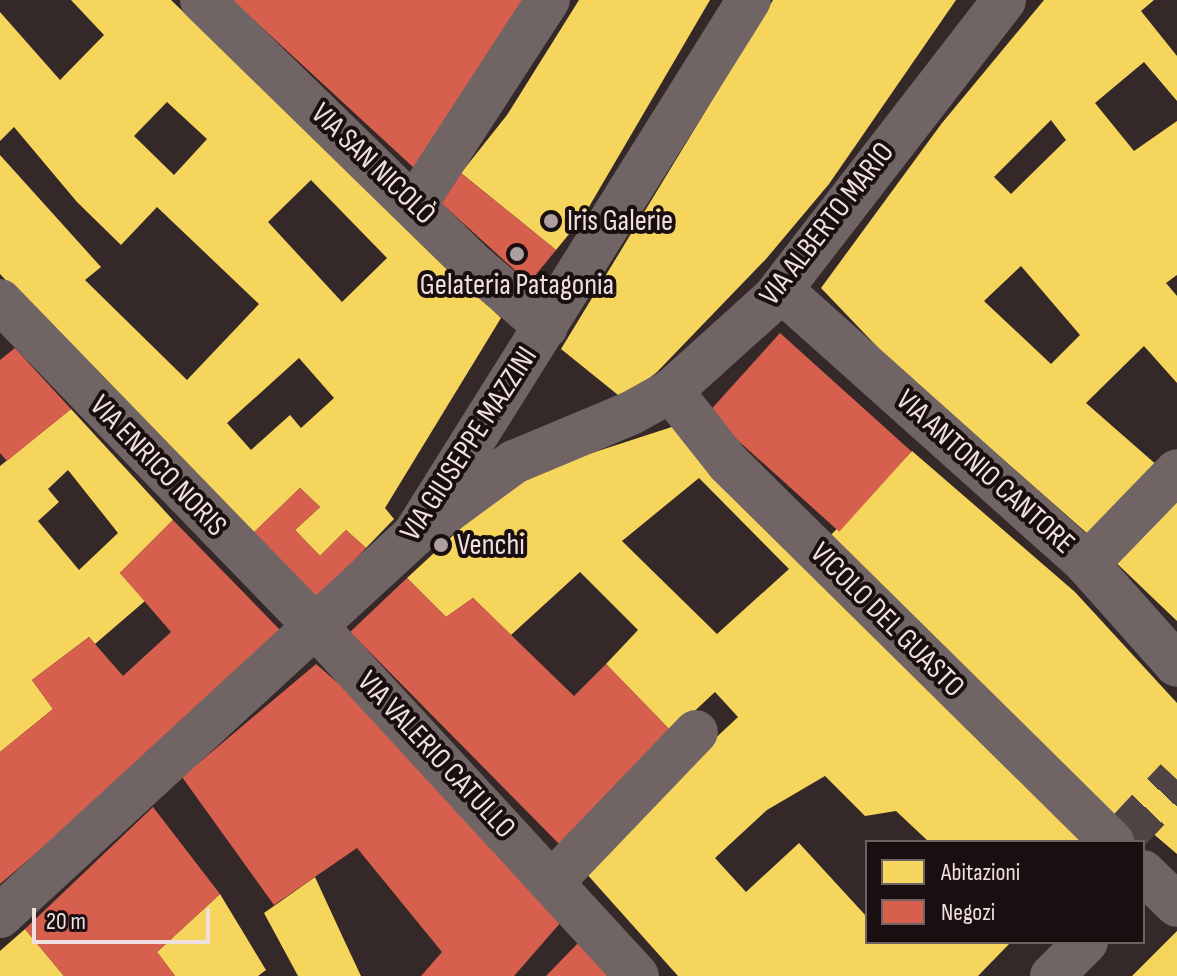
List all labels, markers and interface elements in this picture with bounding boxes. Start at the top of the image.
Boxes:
street label: VIA SAN NICOLÒ [303,96,443,232]
street label: VIA ALBERTO MARIO [752,135,902,313]
place label: Iris Galerie [567,203,673,239]
marker: Iris Galerie [542,212,560,230]
marker: Gelateria Patagonia [508,245,526,263]
place label: Gelateria Patagonia [420,267,614,303]
street label: VIA GIUSEPPE MAZZINI [393,340,545,548]
street label: VIA ANTONIO CANTORE [888,382,1082,562]
street label: VIA ENRICO NORIS [82,388,234,544]
place label: Venchi [457,527,525,563]
street label: VICOLO DEL GUASTO [802,535,972,705]
marker: Venchi [432,536,450,554]
street label: VIA VALERIO CATULLO [349,664,523,846]
legend [865,840,1145,944]
text: Abitazioni [941,858,1020,887]
scale bar [36,892,214,942]
text: Negozi [941,898,995,927]
text: 20 m [46,907,86,936]

